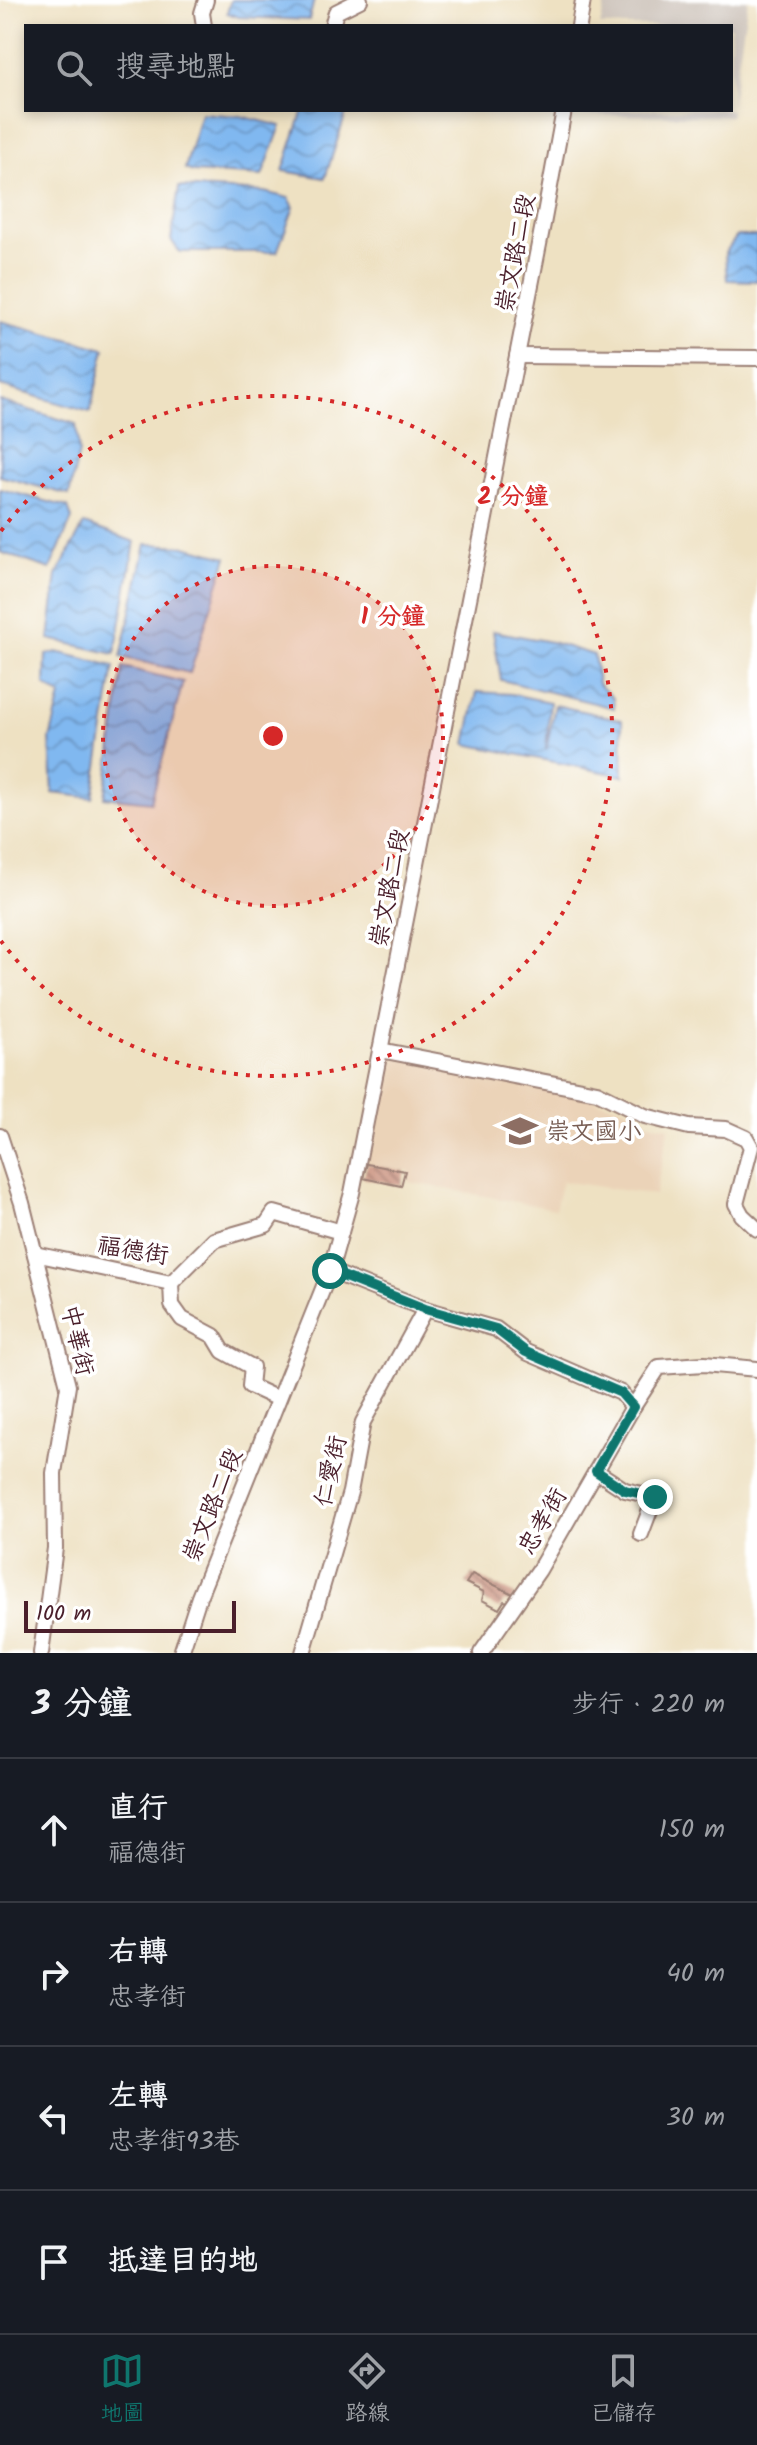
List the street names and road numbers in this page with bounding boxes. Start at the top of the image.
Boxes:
street label: 崇文路二段 [486,191,547,316]
street label: 崇文路二段 [360,826,421,951]
street label: 福德街 [94,1227,171,1276]
street label: 中華街 [49,1301,104,1380]
street label: 仁愛街 [304,1432,359,1511]
street label: 崇文路二段 [173,1443,254,1568]
street label: 忠孝街 [508,1481,578,1563]

